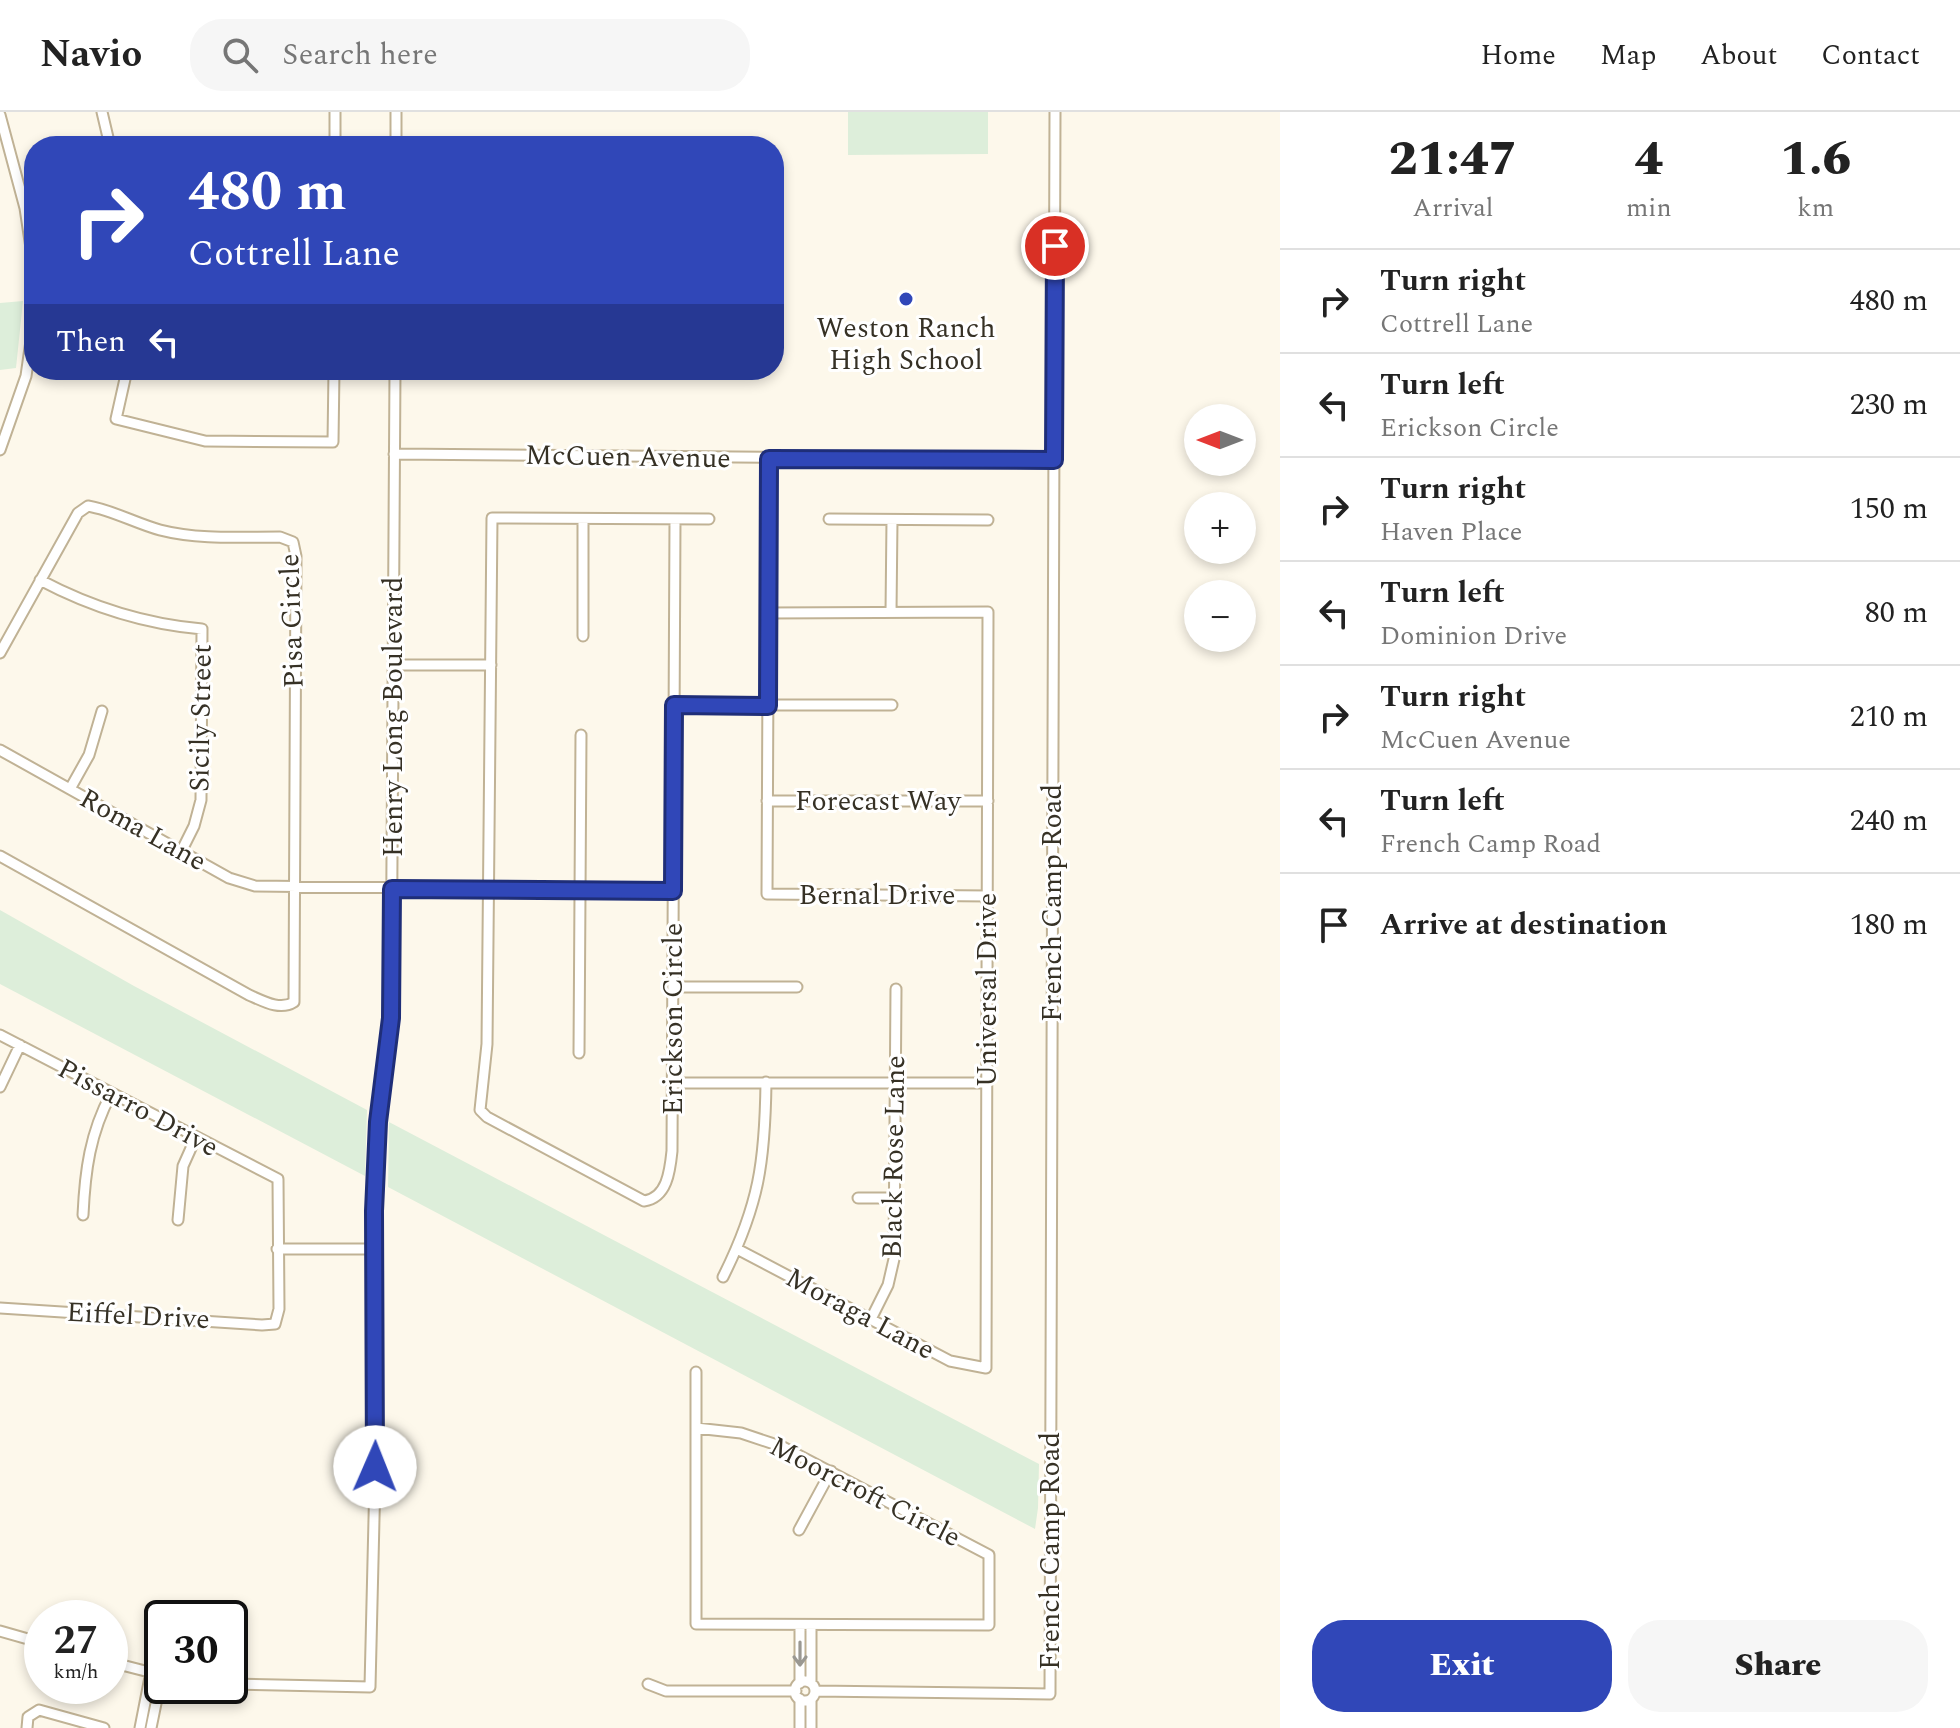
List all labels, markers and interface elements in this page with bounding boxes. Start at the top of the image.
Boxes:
search box [190,19,750,91]
text: Navio [40,26,142,84]
text: Search here [282,32,438,78]
icon: search [218,33,262,77]
text: Home [1480,34,1556,77]
text: Map [1600,34,1656,77]
text: About [1700,34,1777,77]
text: Contact [1821,34,1920,77]
text: 21:47 [1389,123,1517,196]
text: 4 [1634,123,1663,196]
text: 1.6 [1780,123,1851,196]
text: 480 m [188,150,347,235]
icon: right [56,168,160,272]
text: Arrival [1413,188,1494,228]
text: min [1626,188,1672,228]
text: km [1797,188,1834,228]
pin [1021,212,1089,280]
icon: arrive [1033,224,1077,268]
text: Cottrell Lane [188,227,400,282]
text: Turn right [1380,258,1526,304]
text: 480 m [1850,278,1928,324]
icon: right [1312,279,1356,323]
marker: Weston Ranch High School [897,290,915,308]
text: Cottrell Lane [1380,304,1533,344]
place label: Weston Ranch High School [816,307,996,382]
text: Then [56,319,126,365]
icon: left [142,320,186,364]
text: Turn left [1380,362,1505,408]
text: 230 m [1850,382,1928,428]
icon: left [1312,383,1356,427]
north arrow [1184,404,1256,476]
map controls [1184,404,1256,652]
text: Erickson Circle [1380,408,1559,448]
street label: McCuen Avenue [525,434,731,480]
text: Turn right [1380,466,1526,512]
text: 150 m [1850,486,1928,532]
icon: right [1312,487,1356,531]
button: + [1184,492,1256,564]
text: Haven Place [1380,512,1522,552]
street label: Pisa Circle [268,553,316,689]
text: Turn left [1380,570,1505,616]
street label: Henry Long Boulevard [372,577,415,857]
button: − [1184,580,1256,652]
text: 80 m [1865,590,1928,636]
icon: left [1312,591,1356,635]
text: Dominion Drive [1380,616,1567,656]
street label: Sicily Street [178,644,224,792]
text: Turn right [1380,674,1526,720]
text: 210 m [1850,694,1928,740]
icon: right [1312,695,1356,739]
text: McCuen Avenue [1380,720,1571,760]
street label: Roma Lane [72,777,214,883]
text: Turn left [1380,778,1505,824]
street label: Forecast Way [795,780,962,823]
street label: French Camp Road [1031,784,1074,1022]
text: 240 m [1850,798,1928,844]
icon: left [1312,799,1356,843]
text: French Camp Road [1380,824,1601,864]
street label: Bernal Drive [799,874,955,917]
street label: Universal Drive [966,893,1009,1087]
text: Arrive at destination [1380,902,1667,948]
text: 180 m [1850,902,1928,948]
icon: arrive [1312,903,1356,947]
street label: Erickson Circle [652,923,695,1115]
street label: Pissarro Drive [50,1047,226,1169]
street label: Black Rose Lane [871,1055,917,1259]
street label: Moraga Lane [778,1257,942,1371]
street label: Eiffel Drive [65,1291,211,1341]
position arrow [333,1425,417,1509]
street label: Moorcroft Circle [762,1425,968,1559]
street label: French Camp Road [1029,1432,1072,1670]
speed limit sign: 30 [144,1600,248,1704]
text: 27 [54,1611,98,1672]
button: Exit [1312,1620,1612,1712]
button: Share [1628,1620,1928,1712]
one-way arrow [792,1640,808,1667]
text: km/h [54,1657,99,1687]

